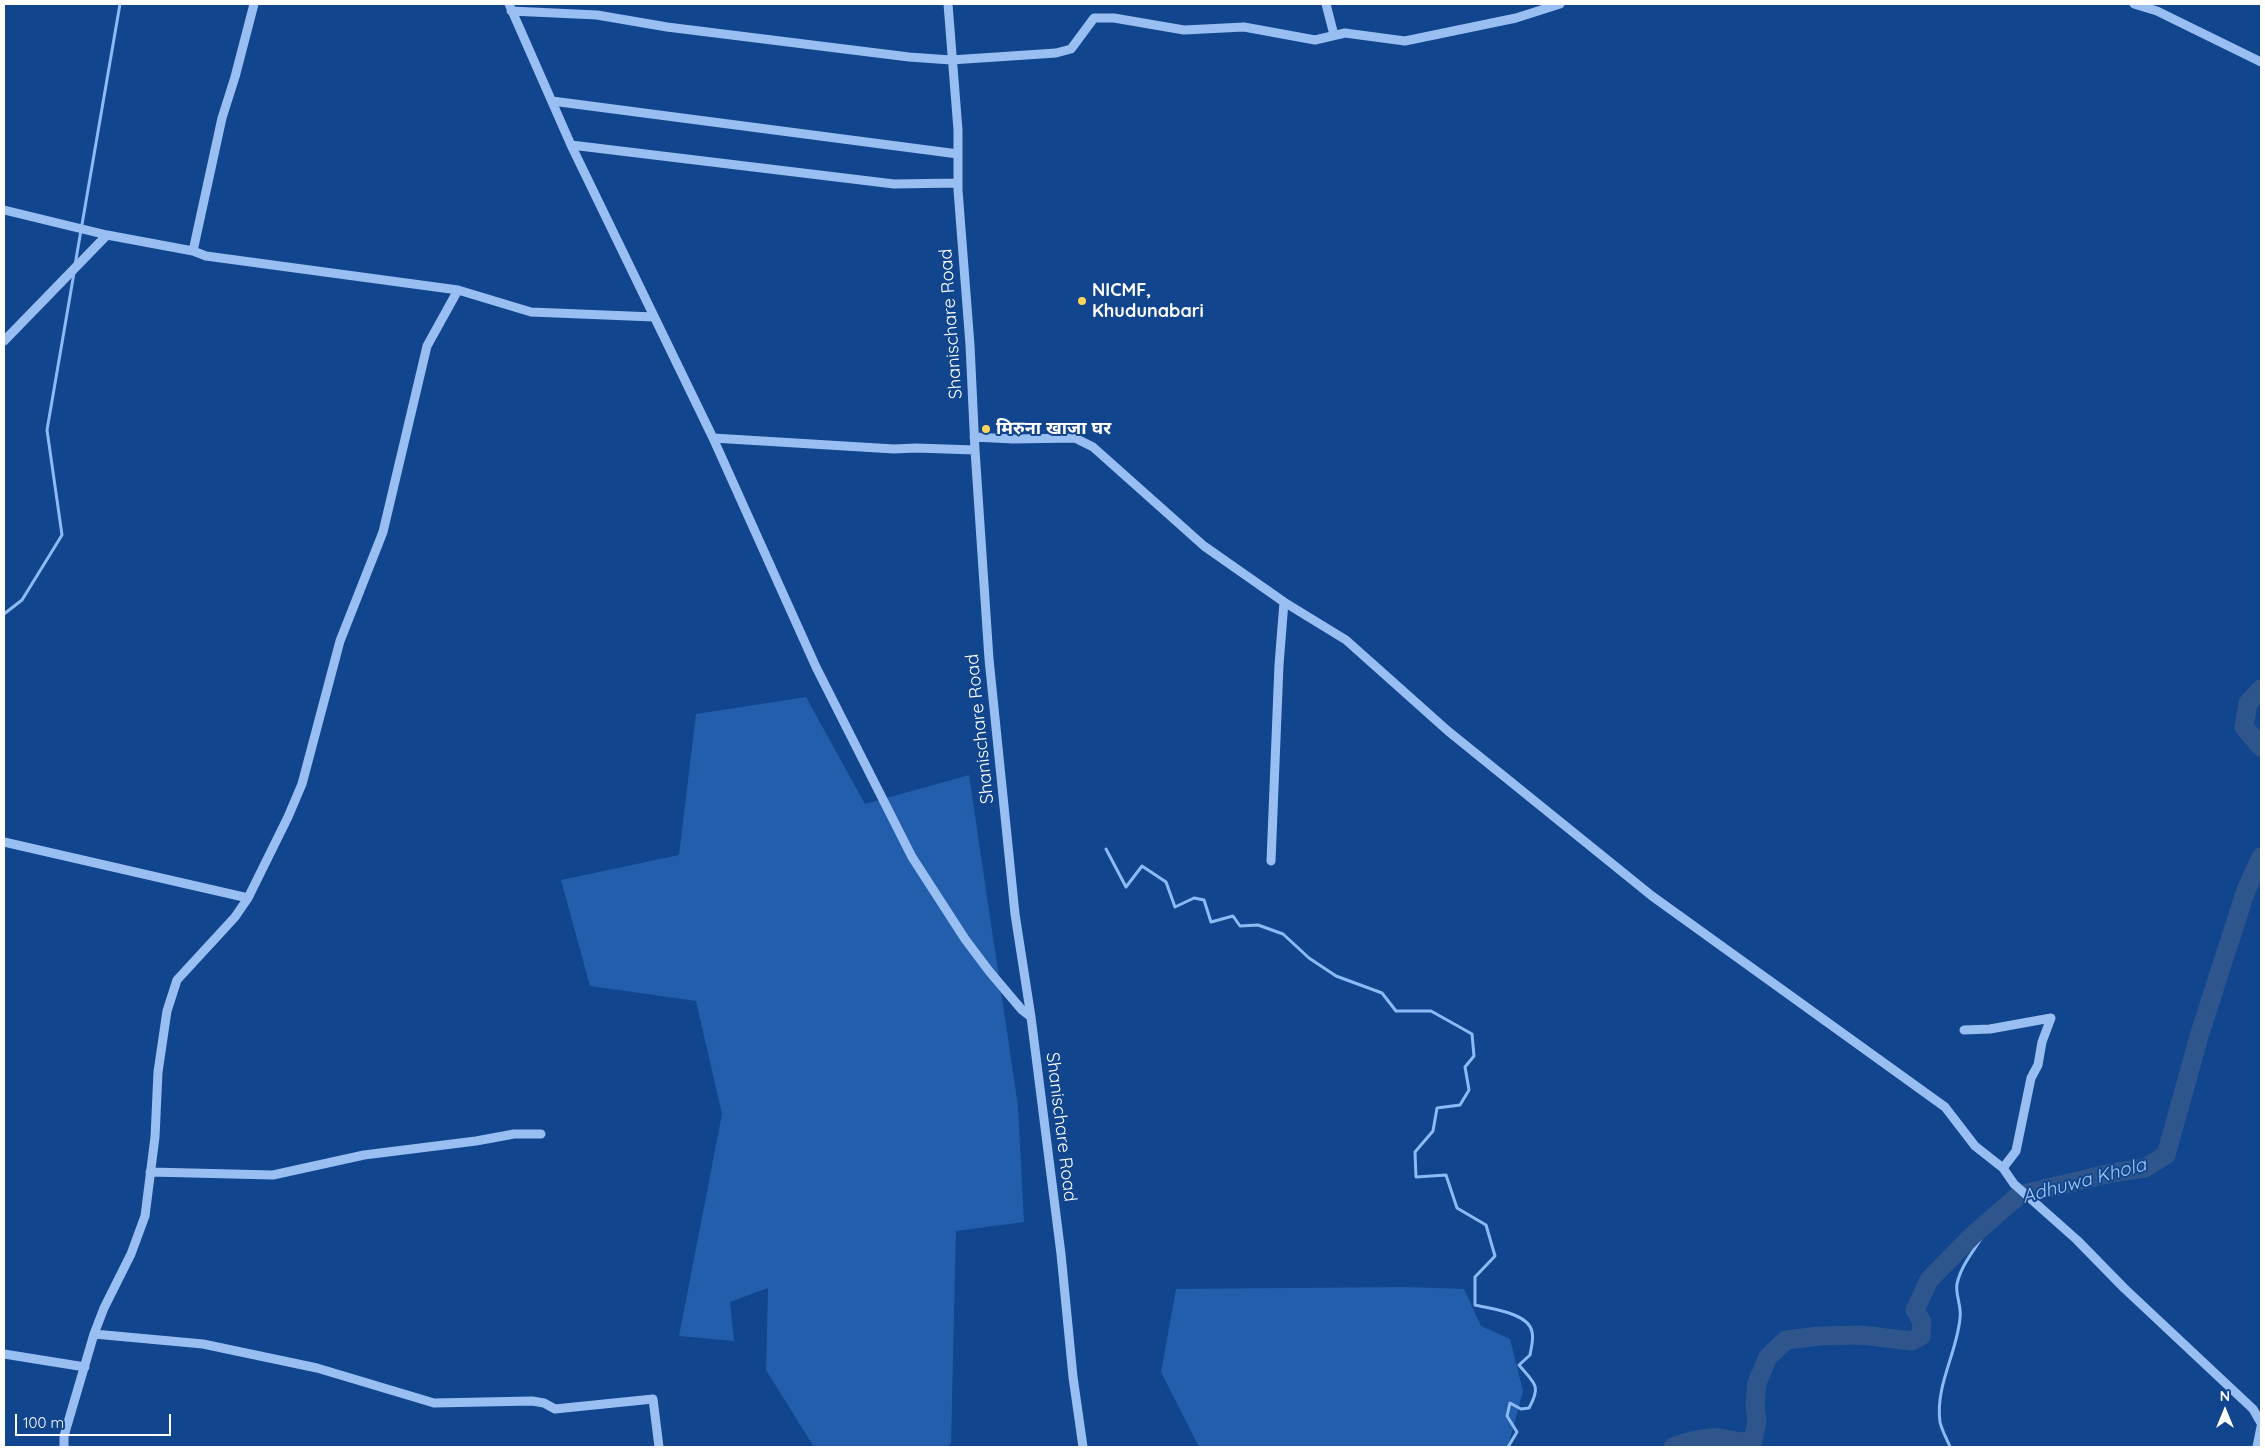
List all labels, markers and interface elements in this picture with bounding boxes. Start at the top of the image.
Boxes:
street label: Shanischare Road [935,248,967,400]
place label: NICMF, Khudunabari [1092,280,1204,322]
marker: NICMF, Khudunabari [1076,295,1088,307]
place label: मिरुना खाजा घर [996,418,1111,440]
marker: मिरुना खाजा घर [980,423,992,435]
street label: Shanischare Road [961,653,999,805]
street label: Shanischare Road [1041,1051,1081,1203]
water label: Adhuwa Khola [2019,1153,2149,1209]
north arrow [2200,1386,2250,1436]
text: N [2220,1387,2230,1405]
scale bar [18,1404,174,1436]
text: 100 m [23,1413,64,1432]

